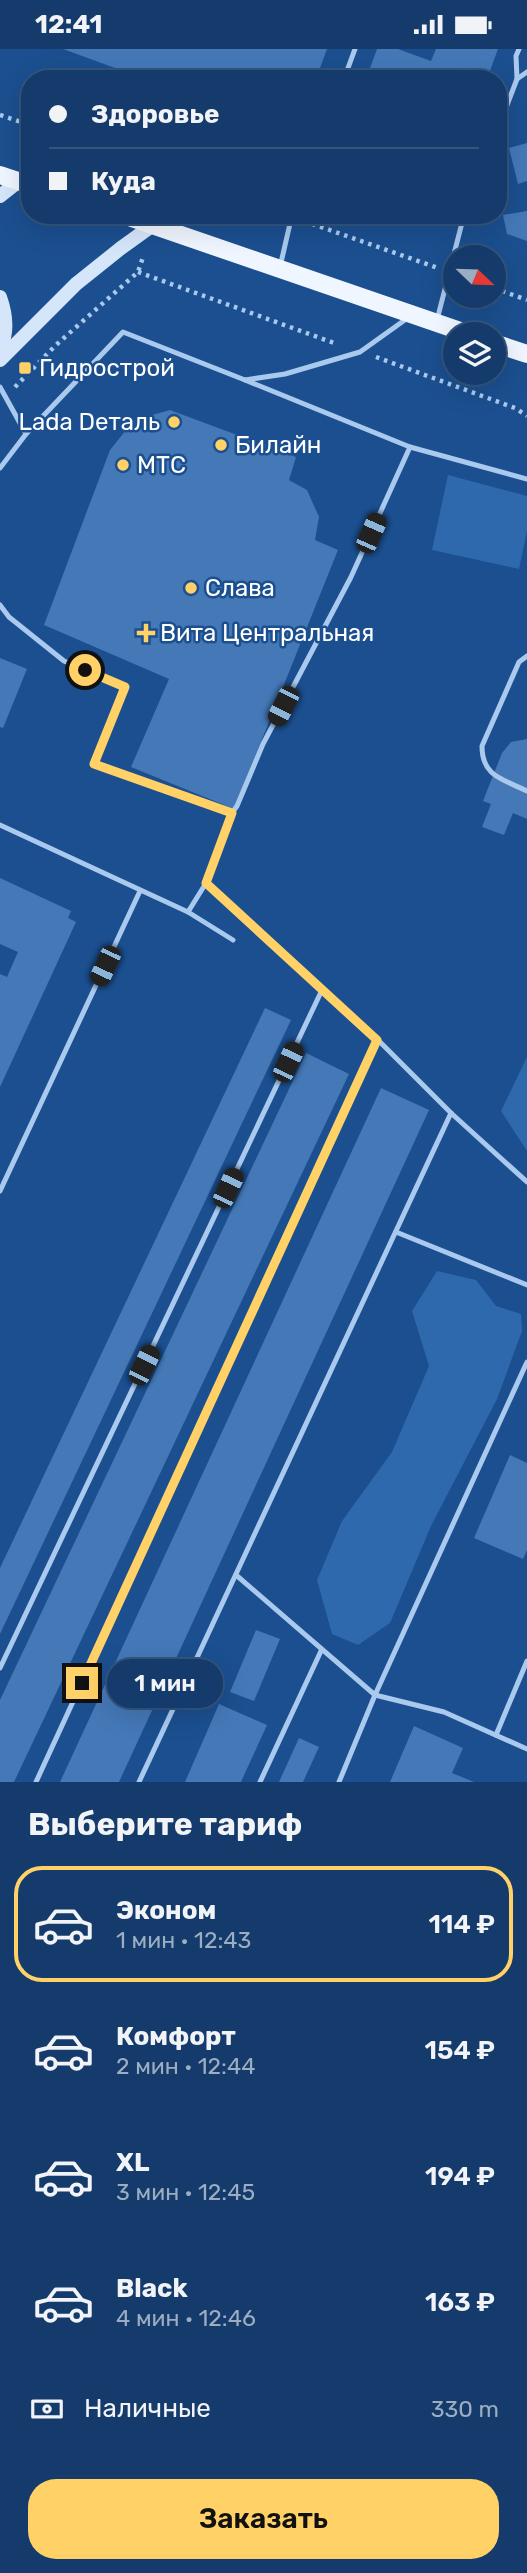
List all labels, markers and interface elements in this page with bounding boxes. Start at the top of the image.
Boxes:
text: 12:41 [35,9,102,40]
text: Здоровье [91,99,219,130]
text: Куда [91,166,156,197]
north arrow [443,245,506,308]
map controls [443,245,506,385]
button: layers [443,322,506,385]
place label: Гидрострой [39,354,175,382]
marker: Гидрострой [17,360,33,376]
place label: Lada Dеталь [18,408,160,436]
marker: Lada Dеталь [166,414,182,430]
place label: Билайн [235,431,321,459]
marker: Билайн [213,437,229,453]
place label: МТС [137,451,186,479]
marker: МТС [115,457,131,473]
car [353,510,390,556]
place label: Слава [205,574,275,602]
marker: Слава [183,580,199,596]
place label: Вита Центральная [160,619,374,647]
marker: Вита Центральная [138,625,154,641]
route start [69,654,101,686]
car [265,683,302,729]
car [87,943,124,989]
car [270,1039,307,1085]
car [210,1165,247,1211]
car [126,1342,163,1388]
callout: 1 мин [106,1659,222,1707]
route end [66,1667,98,1699]
text: 1 мин [134,1669,196,1697]
text: Выберите тариф [28,1805,302,1843]
icon: car [32,1893,95,1956]
text: Эконом [116,1895,216,1926]
text: 114 ₽ [429,1909,495,1940]
text: 1 мин · 12:43 [116,1926,251,1954]
icon: car [32,2019,95,2082]
text: Комфорт [116,2021,236,2052]
text: 154 ₽ [425,2035,495,2066]
text: 2 мин · 12:44 [116,2052,256,2080]
icon: car [32,2145,95,2208]
text: XL [116,2147,149,2178]
text: 194 ₽ [425,2161,495,2192]
text: 3 мин · 12:45 [116,2178,255,2206]
icon: car [32,2271,95,2334]
text: Black [116,2273,188,2304]
text: 163 ₽ [425,2287,495,2318]
text: 4 мин · 12:46 [116,2304,256,2332]
icon: cash [28,2390,66,2428]
text: Наличные [84,2393,211,2424]
text: 330 m [431,2395,499,2423]
button: Заказать [28,2479,499,2559]

